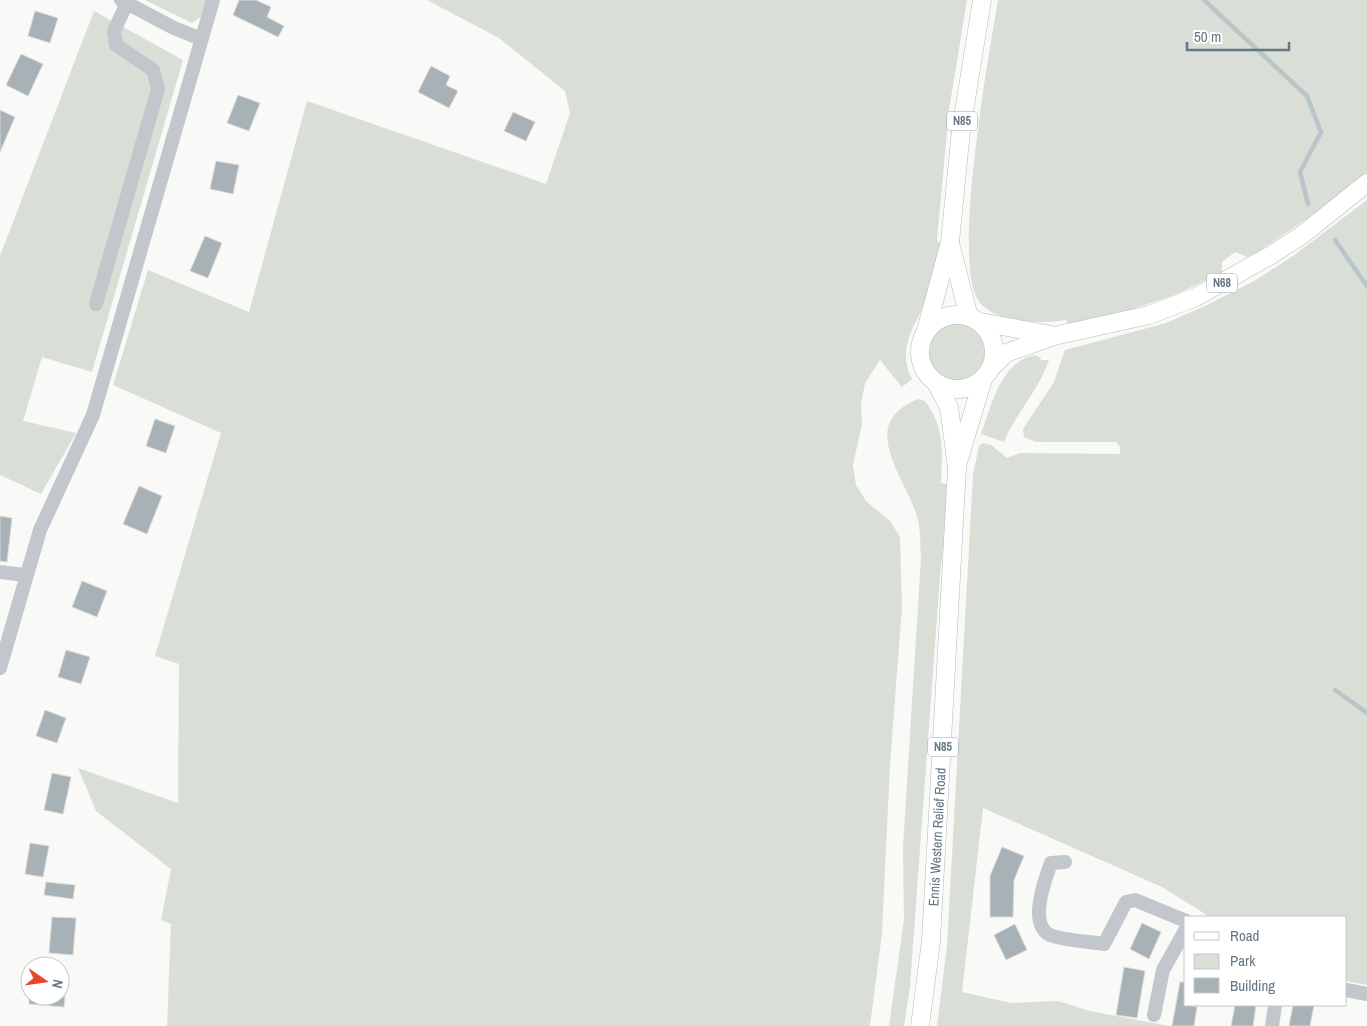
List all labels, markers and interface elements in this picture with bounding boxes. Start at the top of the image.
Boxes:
scale bar [1187,20,1290,52]
text: 50 m [1194,26,1221,47]
road number: N85 [947,112,977,130]
road number: N68 [1207,274,1237,292]
road number: N85 [928,738,958,756]
street label: Ennis Western Relief Road [924,767,950,907]
legend [1184,916,1347,1006]
text: Road [1230,925,1259,946]
text: Park [1230,950,1256,971]
north arrow [20,956,70,1006]
text: Building [1230,975,1275,996]
text: N [48,978,67,990]

